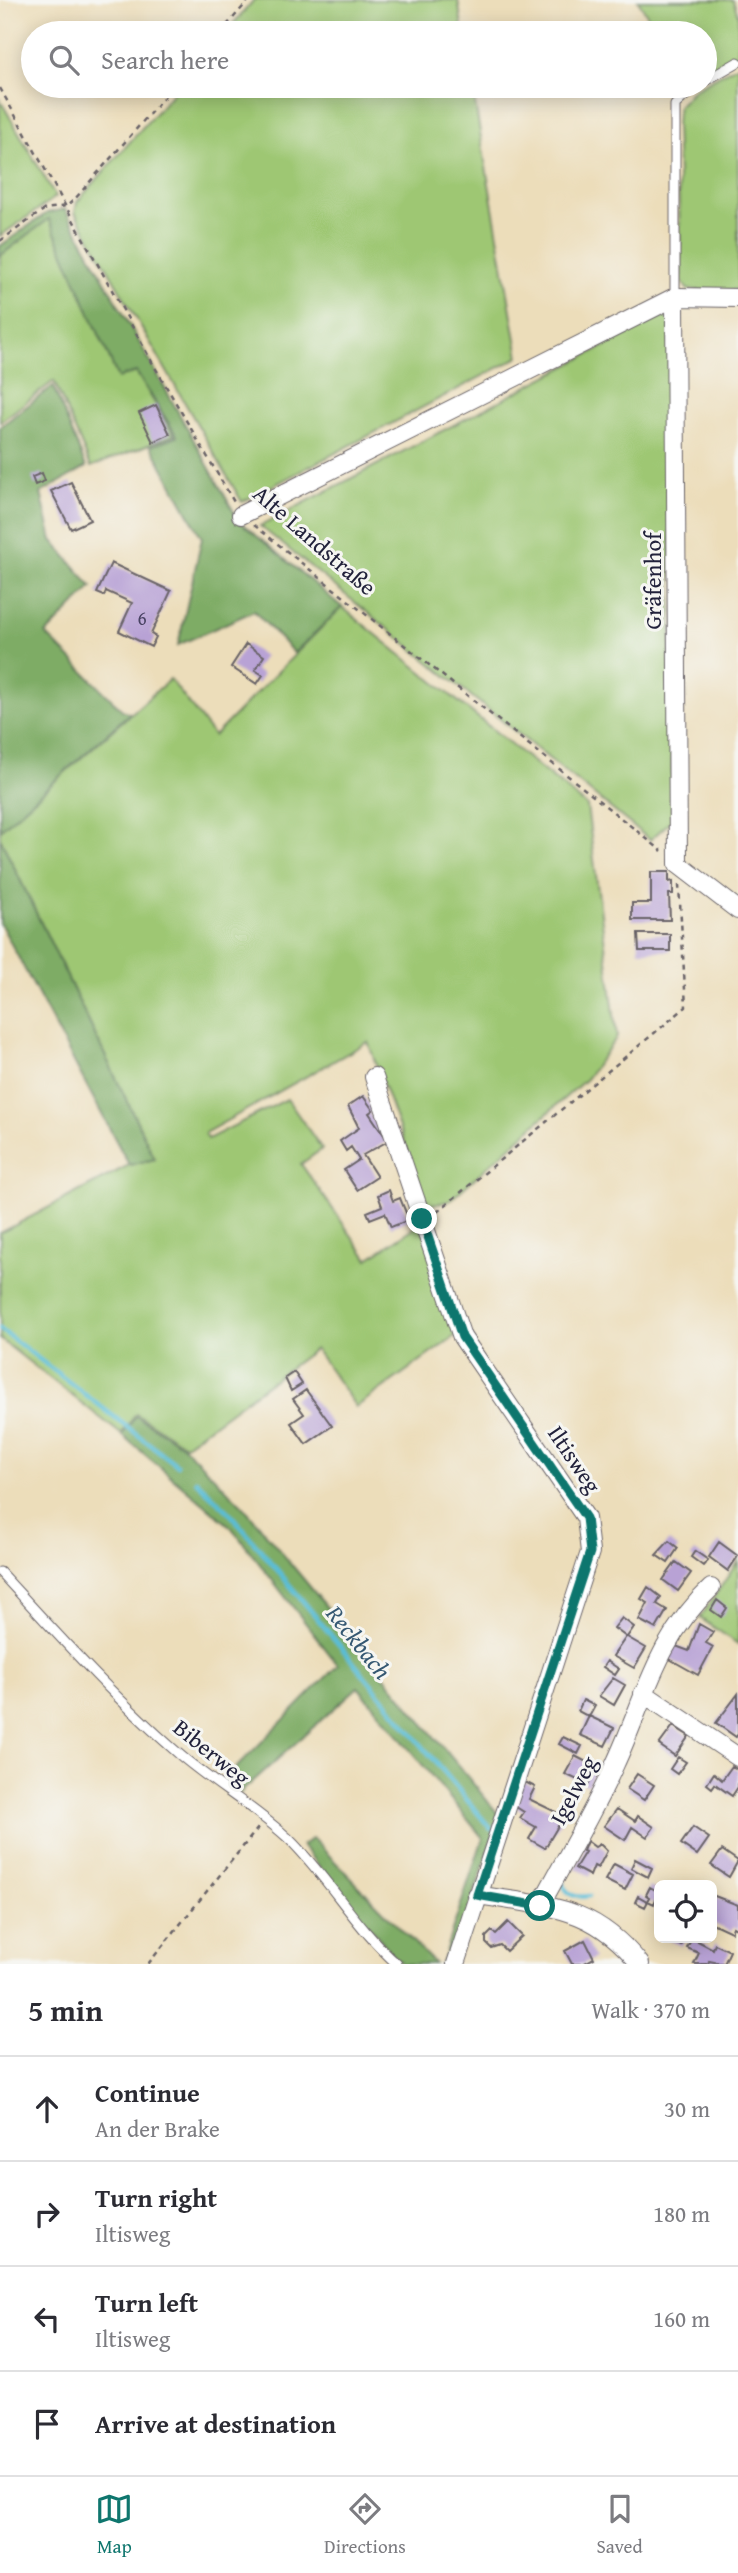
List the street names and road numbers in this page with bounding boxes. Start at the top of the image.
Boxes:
street label: Alte Landstraße [246,477,384,603]
street label: Gräfenhof [636,530,669,630]
street label: Iltisweg [540,1419,610,1500]
street label: Biberweg [167,1711,258,1793]
street label: Igelweg [541,1749,605,1830]

